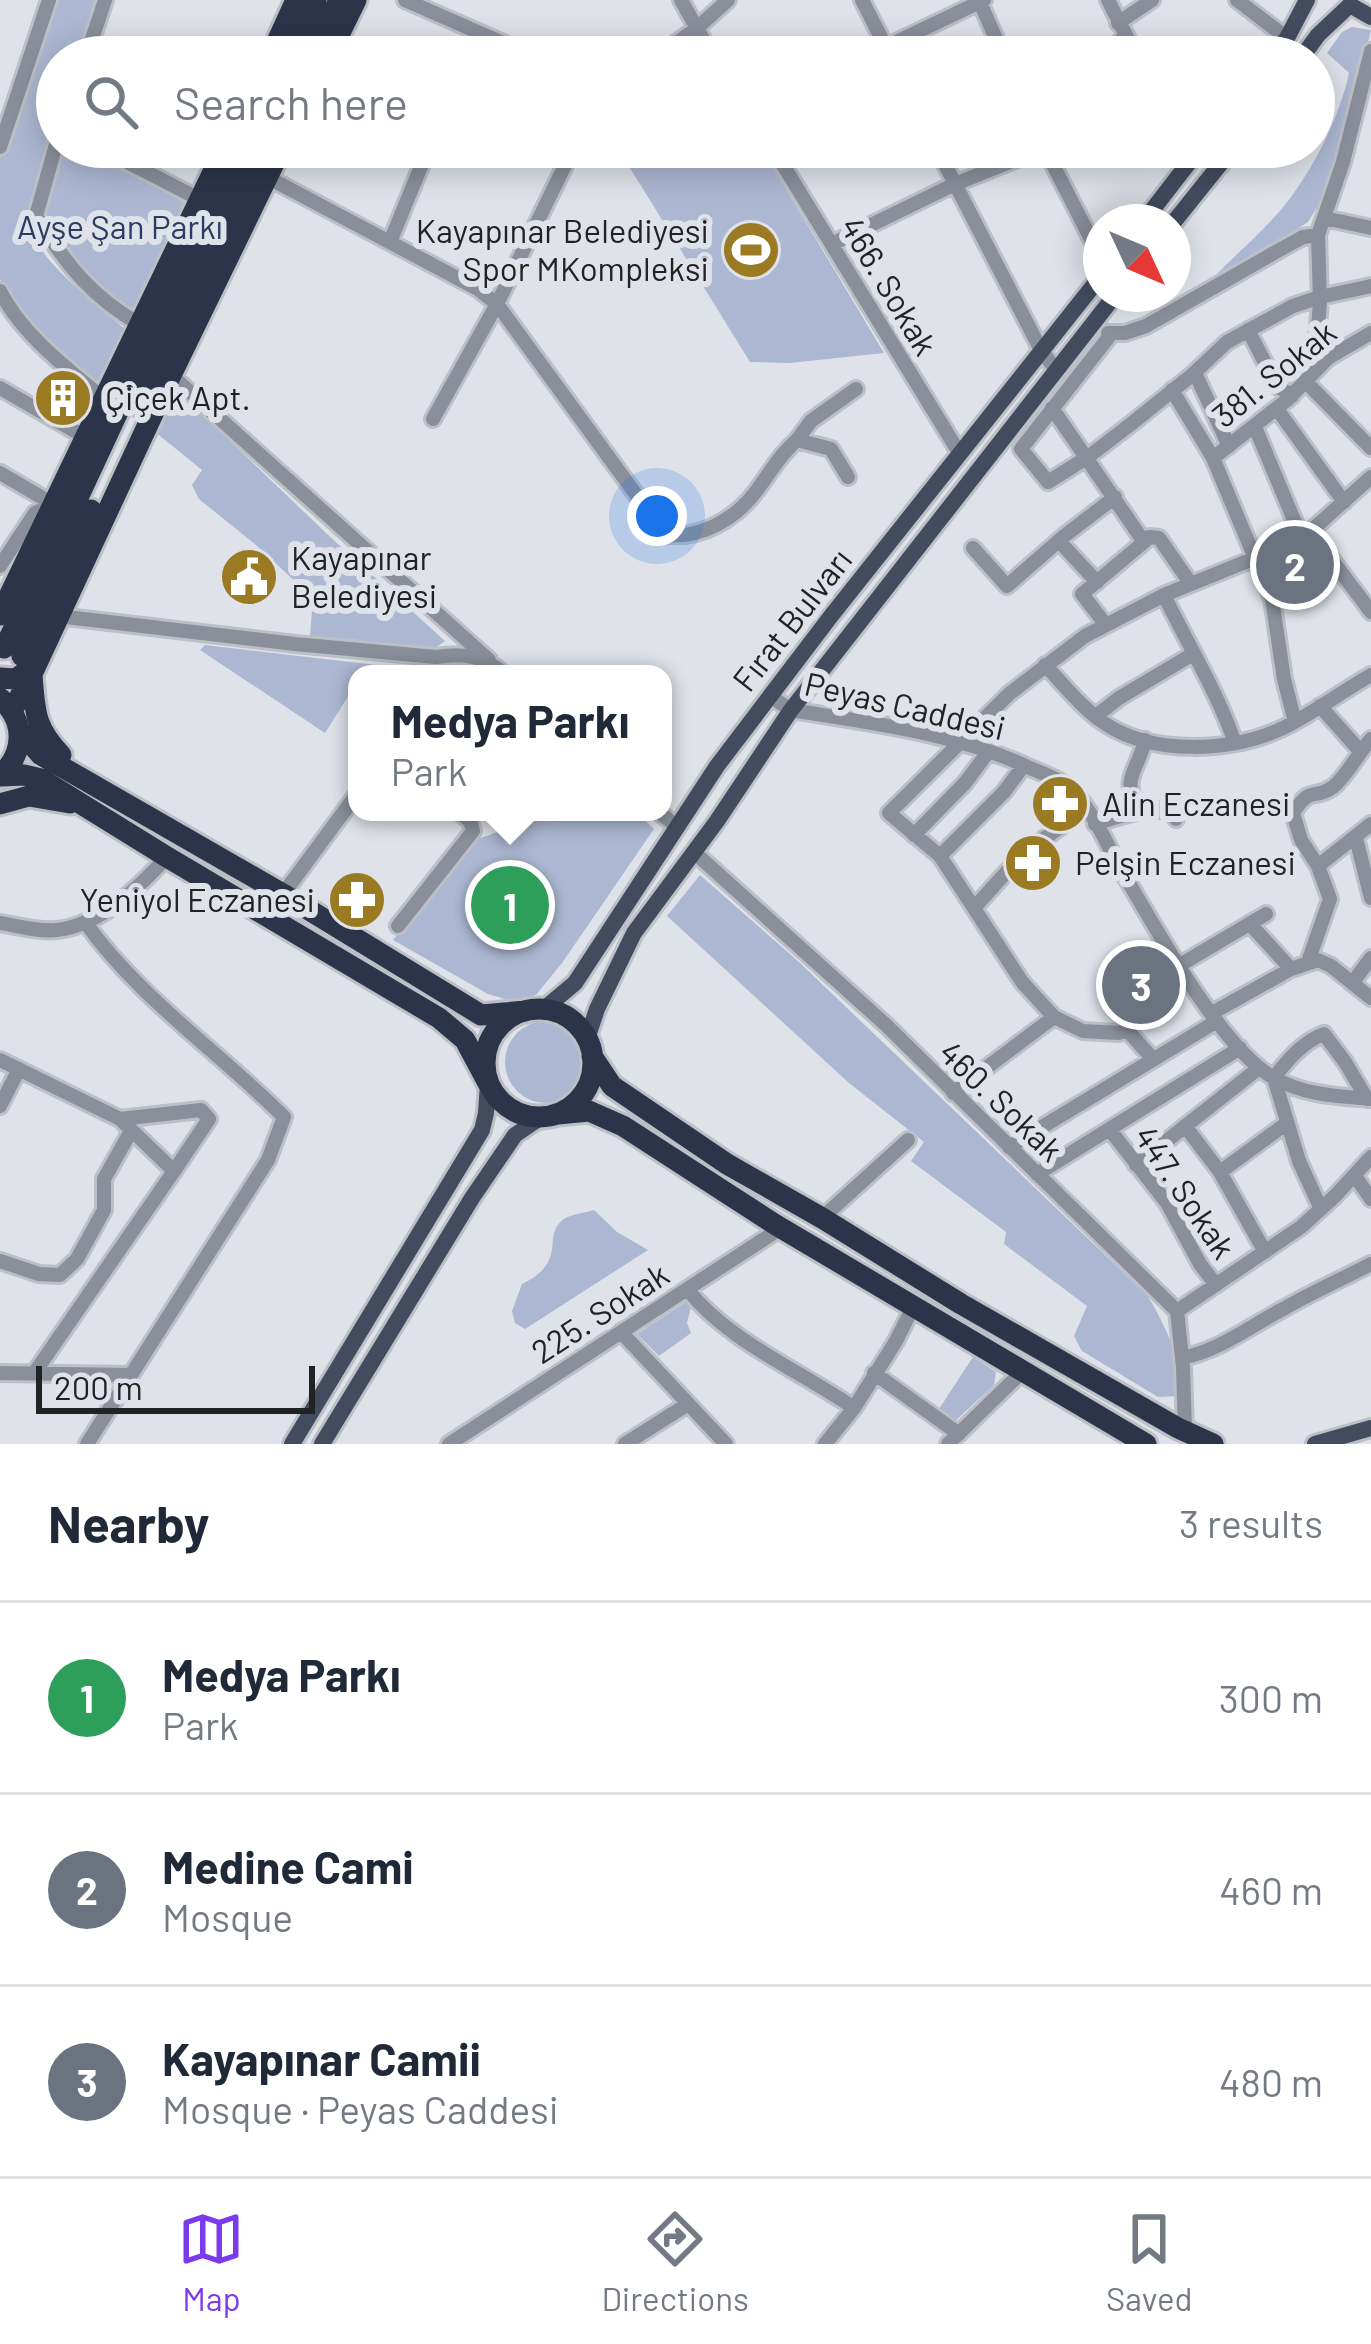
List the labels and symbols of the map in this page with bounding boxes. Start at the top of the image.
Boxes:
north arrow [1083,204,1191,312]
park label: Ayşe Şan Parkı [17,206,223,246]
street label: 466. Sokak [833,209,947,362]
place label: Kayapınar Belediyesi Spor MKompleksi [416,210,709,288]
sports icon: Kayapınar Belediyesi Spor MKompleksi [720,219,782,281]
street label: 381. Sokak [1203,311,1343,435]
building icon: Çiçek Apt. [32,367,94,429]
place label: Çiçek Apt. [105,377,251,417]
your location [627,486,687,546]
pin: 2 [1256,520,1334,610]
place label: Kayapınar Belediyesi [291,537,437,615]
street label: Fırat Bulvarı [723,540,859,699]
public building icon: Kayapınar Belediyesi [218,546,280,608]
street label: Peyas Caddesi [801,663,1009,748]
pharmacy icon: Alin Eczanesi [1029,773,1091,835]
place label: Alin Eczanesi [1102,783,1290,823]
pharmacy icon: Pelşin Eczanesi [1002,832,1064,894]
place label: Pelşin Eczanesi [1075,842,1296,882]
pin: 1 [471,860,549,950]
pharmacy icon: Yeniyol Eczanesi [326,869,388,931]
place label: Yeniyol Eczanesi [80,879,315,919]
pin: 3 [1102,940,1180,1030]
street label: 460. Sokak [932,1032,1072,1169]
street label: 447. Sokak [1127,1117,1245,1266]
street label: 225. Sokak [524,1253,675,1371]
scale bar [36,1360,315,1413]

